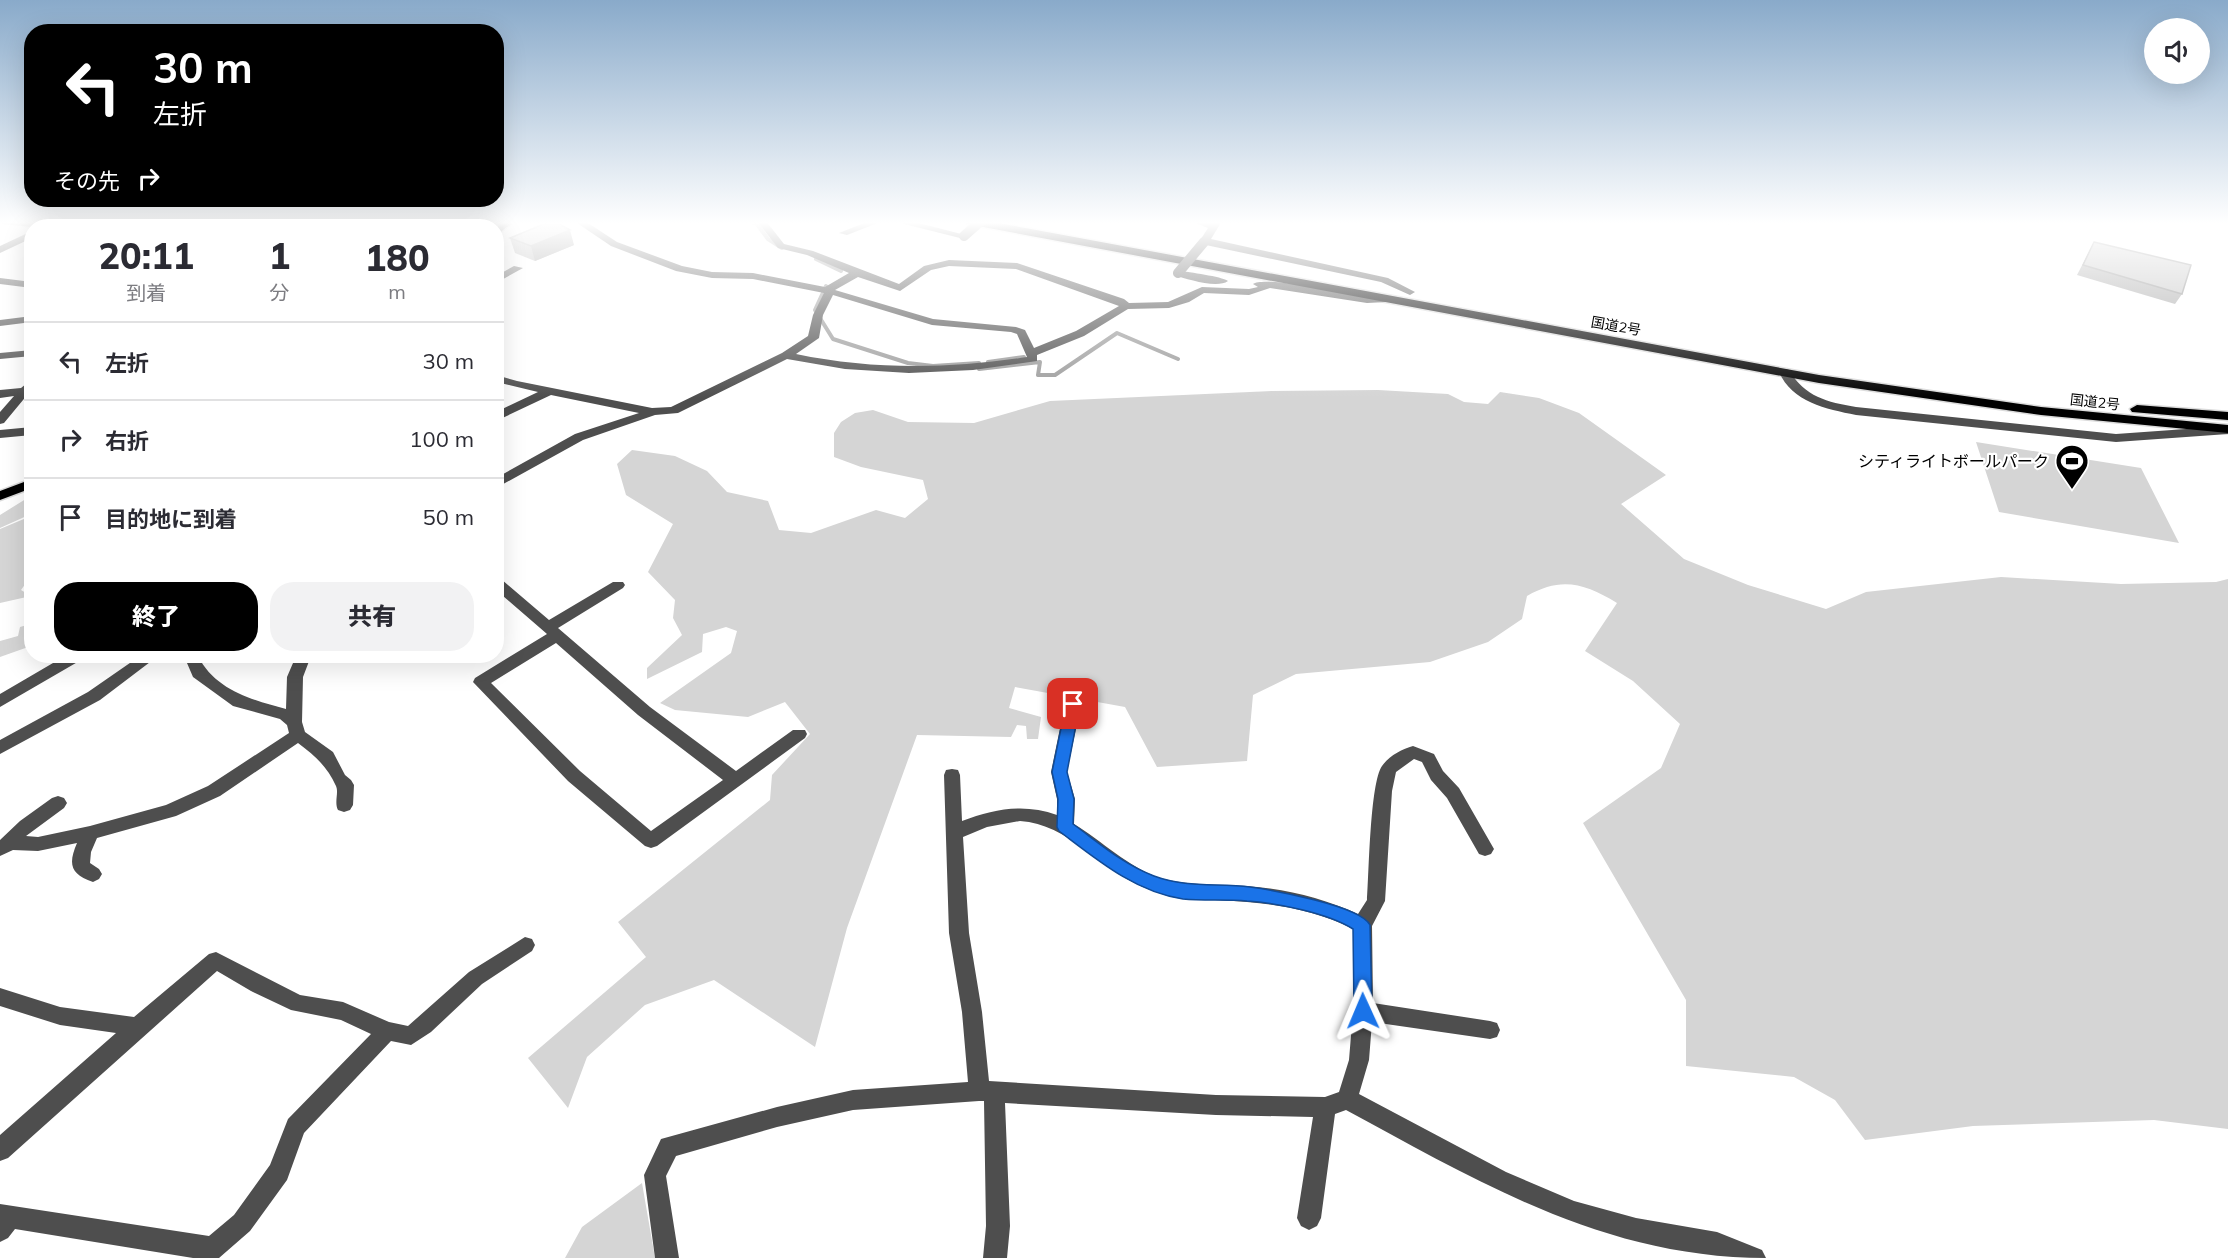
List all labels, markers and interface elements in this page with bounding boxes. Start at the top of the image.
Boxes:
map controls [2144,18,2210,84]
button: sound [2144,18,2210,84]
text: 30 m [153,41,253,94]
icon: left [54,48,132,126]
text: 左折 [153,97,207,131]
icon: right [132,162,165,195]
text: その先 [54,167,120,195]
text: 20:11 [98,233,194,278]
text: 1 [269,233,290,278]
text: 180 [365,235,430,280]
text: m [388,279,406,304]
text: 到着 [126,280,166,305]
text: 分 [269,280,289,305]
street label: 国道2号 [1590,313,1642,339]
icon: left [54,345,87,378]
text: 30 m [423,347,474,375]
text: 左折 [105,349,149,377]
street label: 国道2号 [2069,390,2121,414]
icon: right [54,423,87,456]
text: 100 m [409,425,474,453]
text: 右折 [105,427,149,455]
sports icon: シティライトボールパーク [2054,443,2090,490]
place label: シティライトボールパーク [1858,451,2049,471]
icon: arrive [54,501,87,534]
text: 50 m [423,503,474,531]
text: 目的地に到着 [105,505,237,533]
button: 終了 [54,582,258,651]
button: 共有 [270,582,474,651]
pin [1047,678,1098,729]
icon: arrive [1056,687,1089,720]
position arrow [1331,979,1395,1043]

